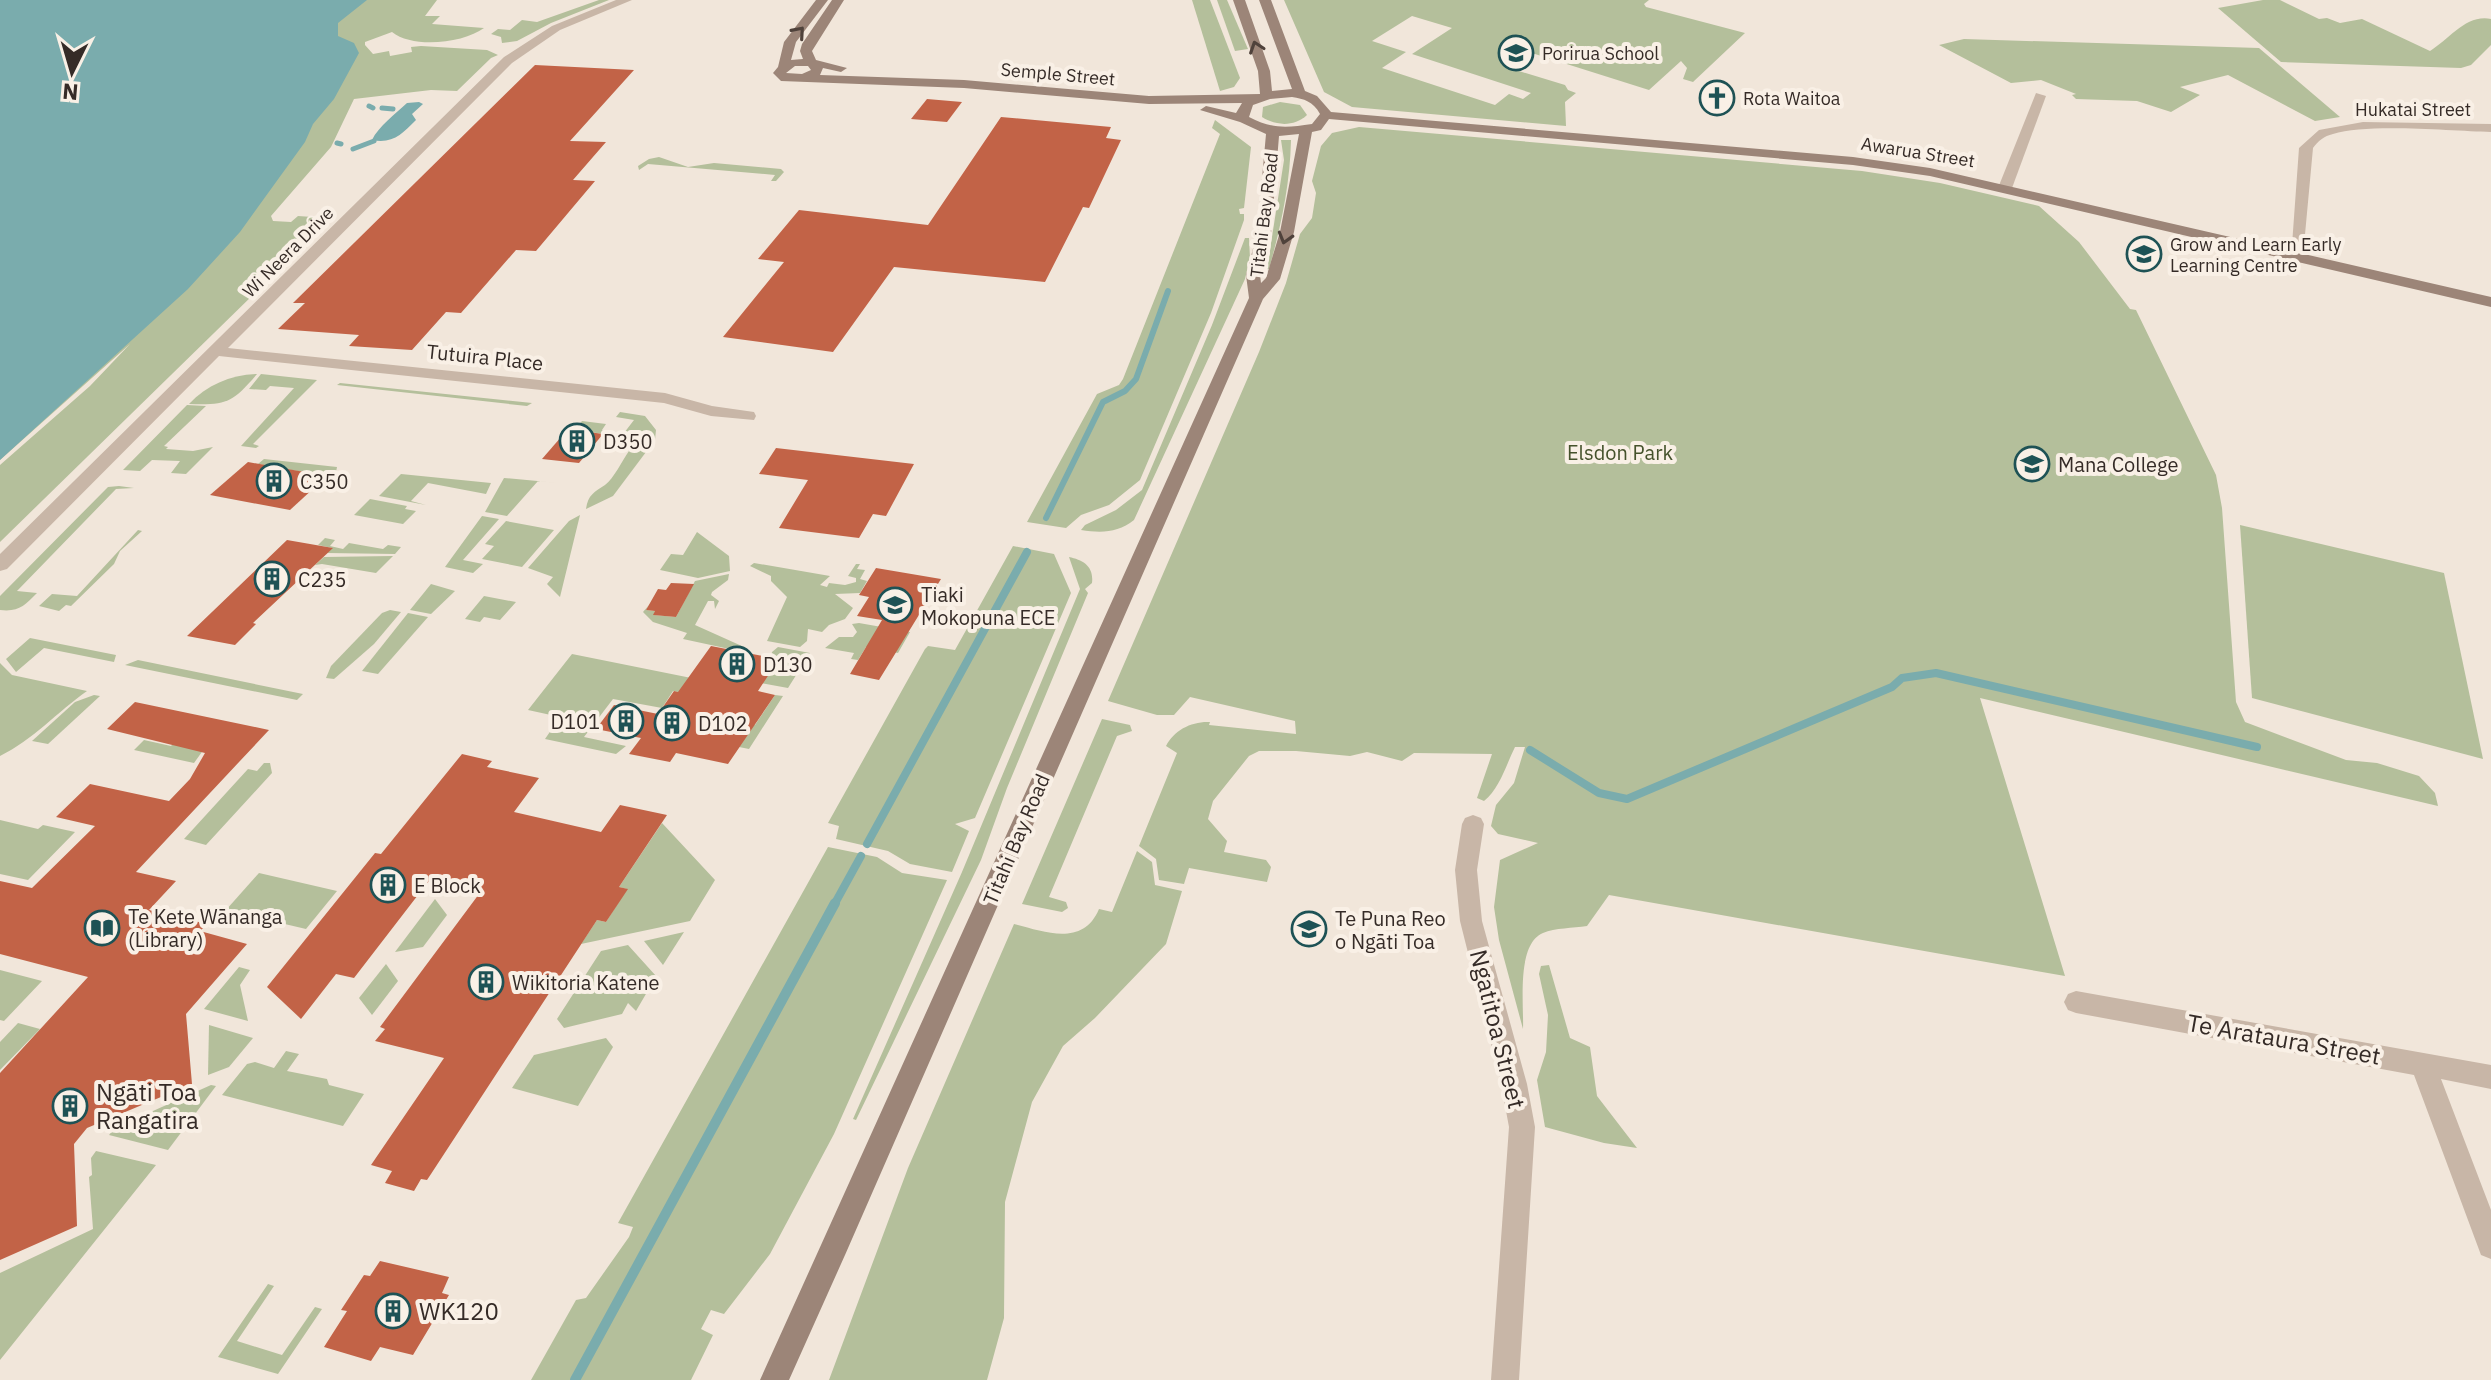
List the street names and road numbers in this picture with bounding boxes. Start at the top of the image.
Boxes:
street label: Semple Street [1000,58,1116,90]
street label: Hukatai Street [2355,98,2471,121]
street label: Awarua Street [1860,132,1976,172]
street label: Titahi Bay Road [1245,151,1283,279]
street label: Wi Neera Drive [238,202,338,302]
street label: Tutuira Place [425,337,545,377]
street label: Titahi Bay Road [976,769,1056,909]
street label: Ngatitoa Street [1463,946,1533,1112]
street label: Te Arataura Street [2185,1006,2383,1072]

